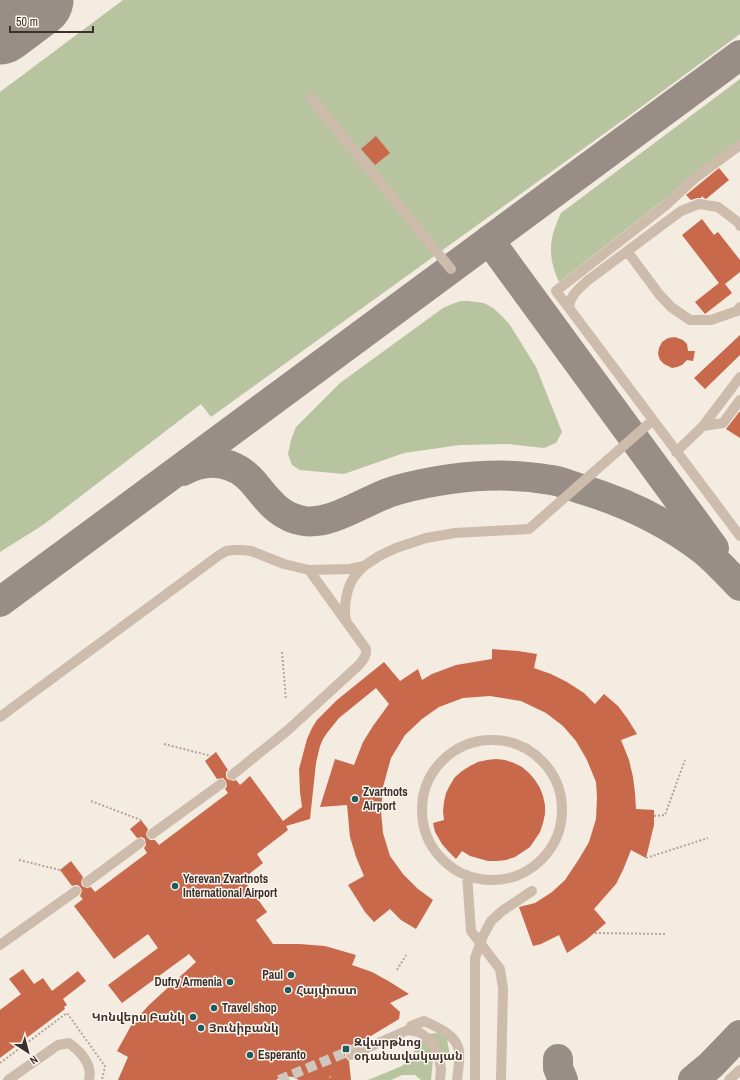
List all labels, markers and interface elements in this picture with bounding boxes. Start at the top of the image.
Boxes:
scale bar [10,8,93,34]
text: 50 m [16,14,38,30]
place label: Zvartnots Airport [363,784,408,814]
marker: Zvartnots Airport [350,794,360,804]
place label: Yerevan Zvartnots International Airport [183,871,278,901]
marker: Yerevan Zvartnots International Airport [170,881,180,891]
place label: Paul [262,967,283,983]
marker: Paul [286,970,296,980]
place label: Dufry Armenia [155,974,223,990]
marker: Dufry Armenia [225,977,235,987]
place label: Հայփոստ [296,982,357,998]
marker: Հայփոստ [283,985,293,995]
place label: Travel shop [222,1000,277,1016]
marker: Travel shop [209,1003,219,1013]
place label: Կոնվերս Բանկ [92,1009,185,1025]
marker: Կոնվերս Բանկ [188,1012,198,1022]
place label: Յունիբանկ [209,1020,279,1036]
marker: Յունիբանկ [196,1023,206,1033]
north arrow [8,1032,48,1072]
place label: Զվարթնոց օդանավակայան [354,1034,463,1064]
marker: Զվարթնոց օդանավակայան [341,1044,351,1054]
place label: Esperanto [258,1047,306,1063]
marker: Esperanto [245,1050,255,1060]
text: N [27,1053,41,1068]

